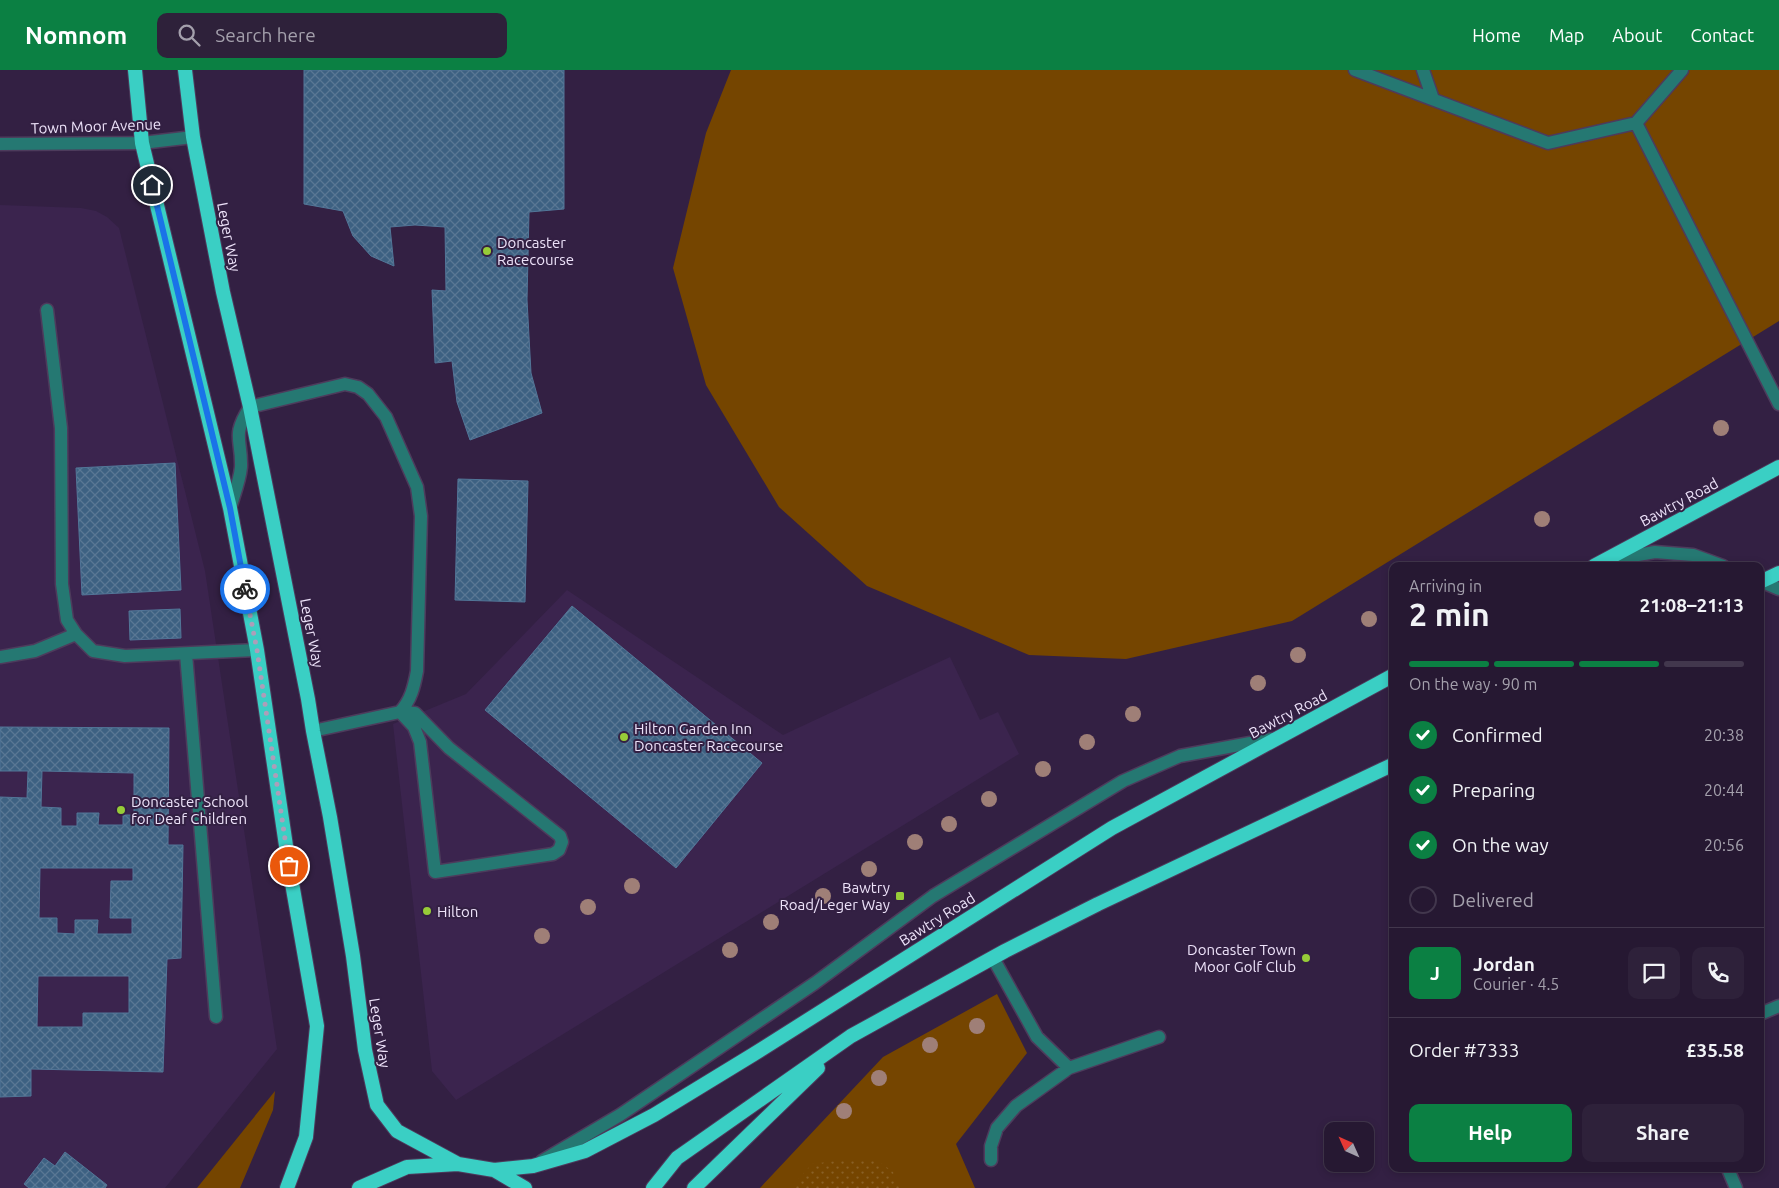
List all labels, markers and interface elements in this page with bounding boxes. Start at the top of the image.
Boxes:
search box [157,13,507,58]
icon: search [175,21,203,49]
text: Nomnom [25,22,127,49]
text: Search here [215,24,316,46]
text: Home [1472,25,1521,45]
text: Map [1549,25,1584,45]
text: About [1612,25,1662,45]
text: Contact [1690,25,1754,45]
street label: Town Moor Avenue [31,115,161,137]
pin [131,164,173,206]
icon: home [138,171,166,199]
street label: Leger Way [214,201,244,273]
place label: Doncaster Racecourse [497,234,574,268]
marker: Doncaster Racecourse [481,245,493,257]
street label: Bawtry Road [1637,474,1721,530]
courier [220,564,270,614]
icon: bike [231,575,259,603]
text: Arriving in [1409,577,1482,595]
text: 21:08–21:13 [1639,594,1744,616]
text: 2 min [1409,596,1490,632]
street label: Leger Way [297,597,327,669]
text: On the way · 90 m [1409,675,1537,693]
street label: Bawtry Road [1246,686,1330,742]
place label: Hilton Garden Inn Doncaster Racecourse [634,720,783,754]
icon: check [1409,721,1437,749]
text: Confirmed [1452,724,1543,746]
text: 20:38 [1704,726,1744,744]
marker: Hilton Garden Inn Doncaster Racecourse [618,731,630,743]
icon: check [1409,776,1437,804]
text: Preparing [1452,779,1536,801]
text: 20:44 [1704,781,1744,799]
place label: Doncaster School for Deaf Children [131,793,248,827]
marker: Doncaster School for Deaf Children [115,804,127,816]
icon: check [1409,831,1437,859]
text: On the way [1452,834,1549,856]
text: 20:56 [1704,836,1744,854]
pin [268,845,310,887]
icon: bag [275,852,303,880]
place label: Bawtry Road/Leger Way [779,879,890,913]
street label: Bawtry Road [896,889,978,949]
text: Delivered [1452,889,1534,911]
marker: Bawtry Road/Leger Way [894,890,906,902]
place label: Hilton [437,903,478,920]
marker: Hilton [421,905,433,917]
place label: Doncaster Town Moor Golf Club [1187,941,1296,975]
button: chat [1628,947,1680,999]
button: phone [1692,947,1744,999]
marker: Doncaster Town Moor Golf Club [1300,952,1312,964]
text: Jordan [1473,953,1535,975]
text: J [1430,962,1440,984]
text: Courier · 4.5 [1473,975,1559,993]
street label: Leger Way [366,997,394,1069]
text: Order #7333 [1409,1039,1519,1061]
text: £35.58 [1686,1039,1744,1061]
button: Help [1409,1104,1572,1162]
button: Share [1582,1104,1744,1162]
north arrow [1324,1122,1374,1172]
map controls [1324,1122,1374,1172]

